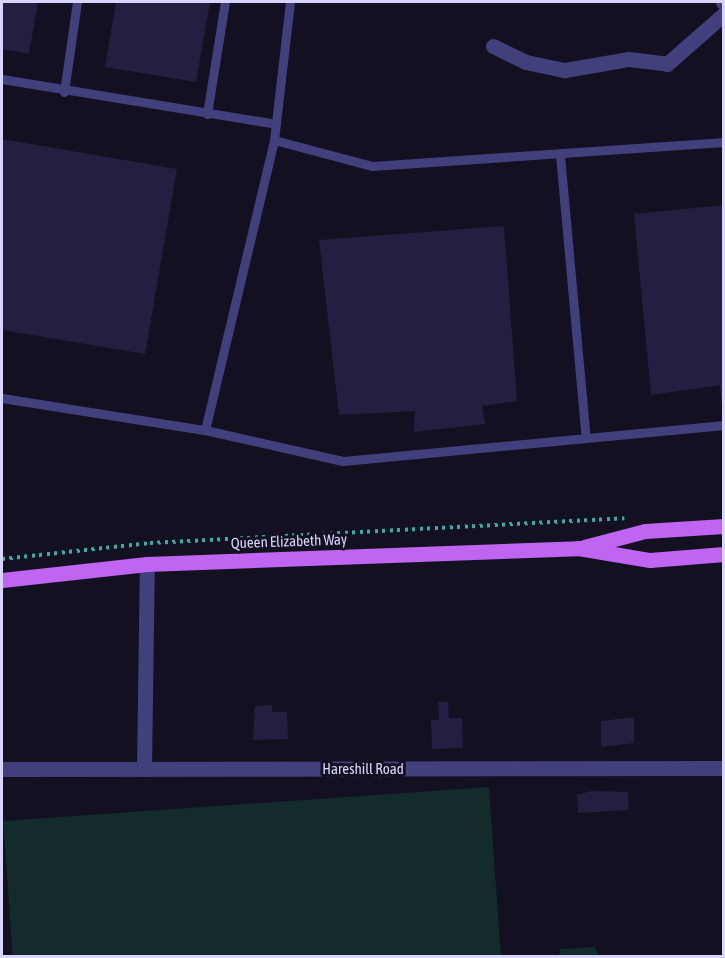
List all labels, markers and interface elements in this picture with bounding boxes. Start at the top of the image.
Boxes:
street label: Queen Elizabeth Way [231,530,347,552]
street label: Hareshill Road [322,760,404,778]

